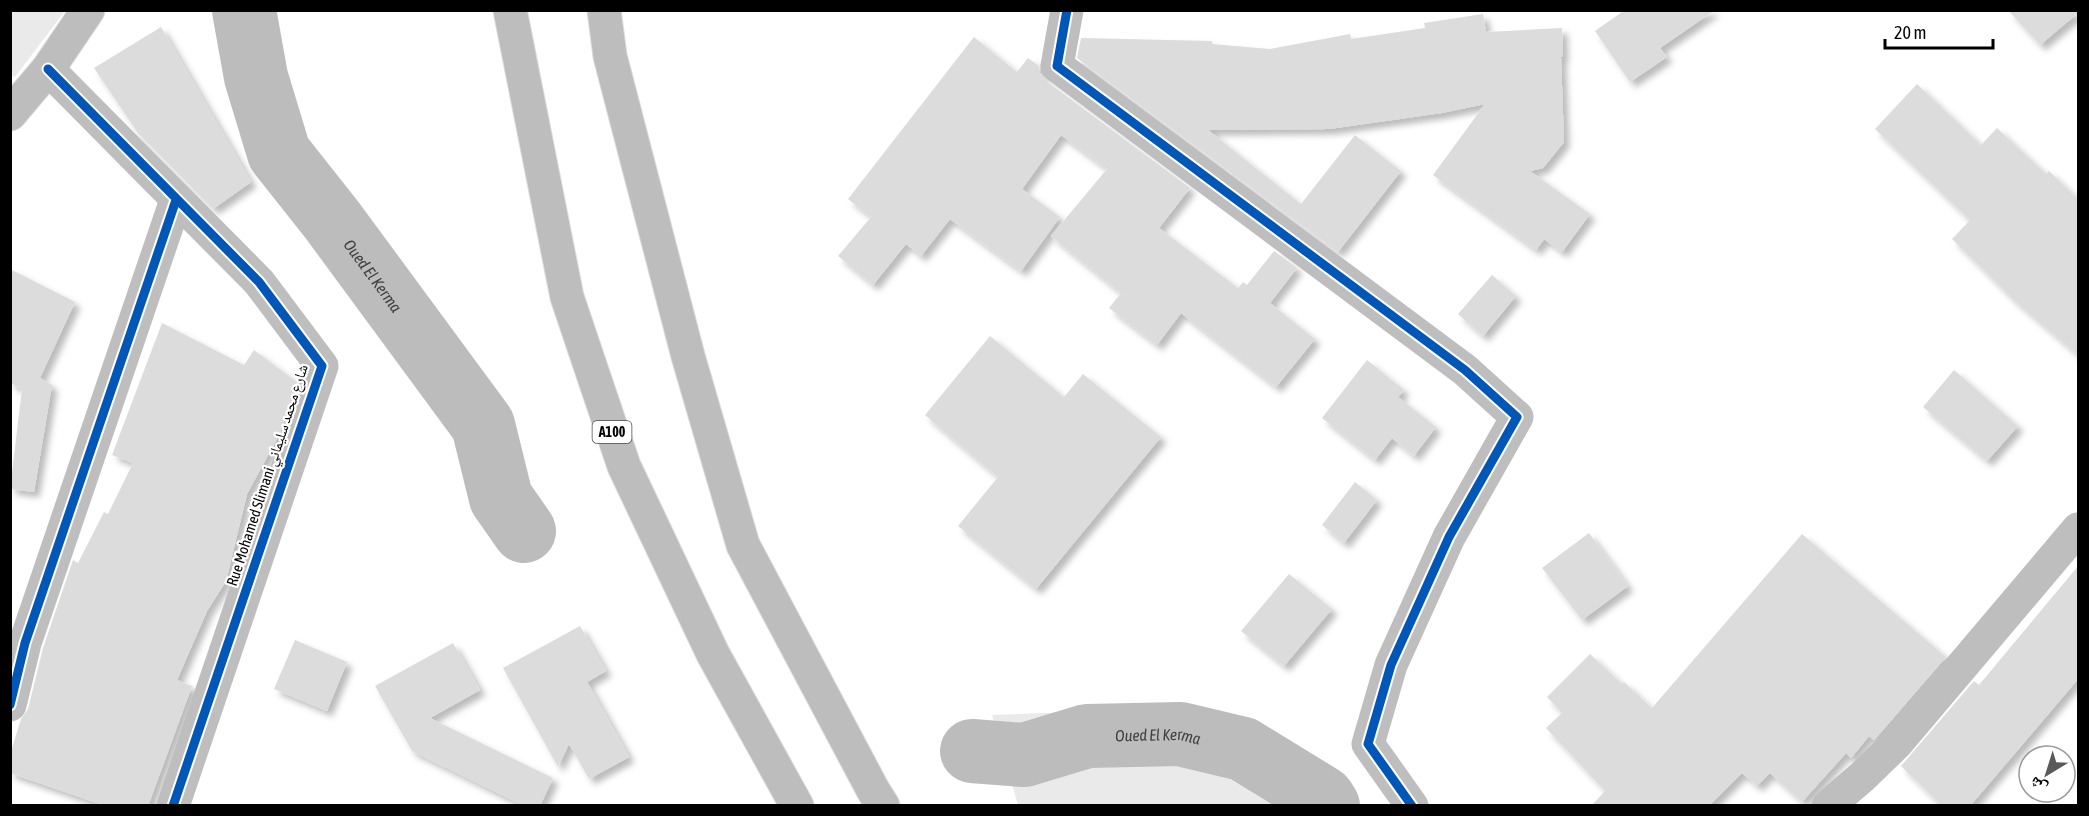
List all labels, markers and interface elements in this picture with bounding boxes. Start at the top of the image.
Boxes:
scale bar [1885,12,1993,50]
text: 20 m [1894,22,1926,43]
water label: Oued El Kerma [340,236,406,316]
street label: Rue Mohamed Slimani شارع محمد سليماني [223,362,315,589]
road number: A100 [592,421,632,443]
water label: Oued El Kerma [1115,725,1203,748]
north arrow [2017,744,2077,804]
text: ش [2026,773,2051,798]

